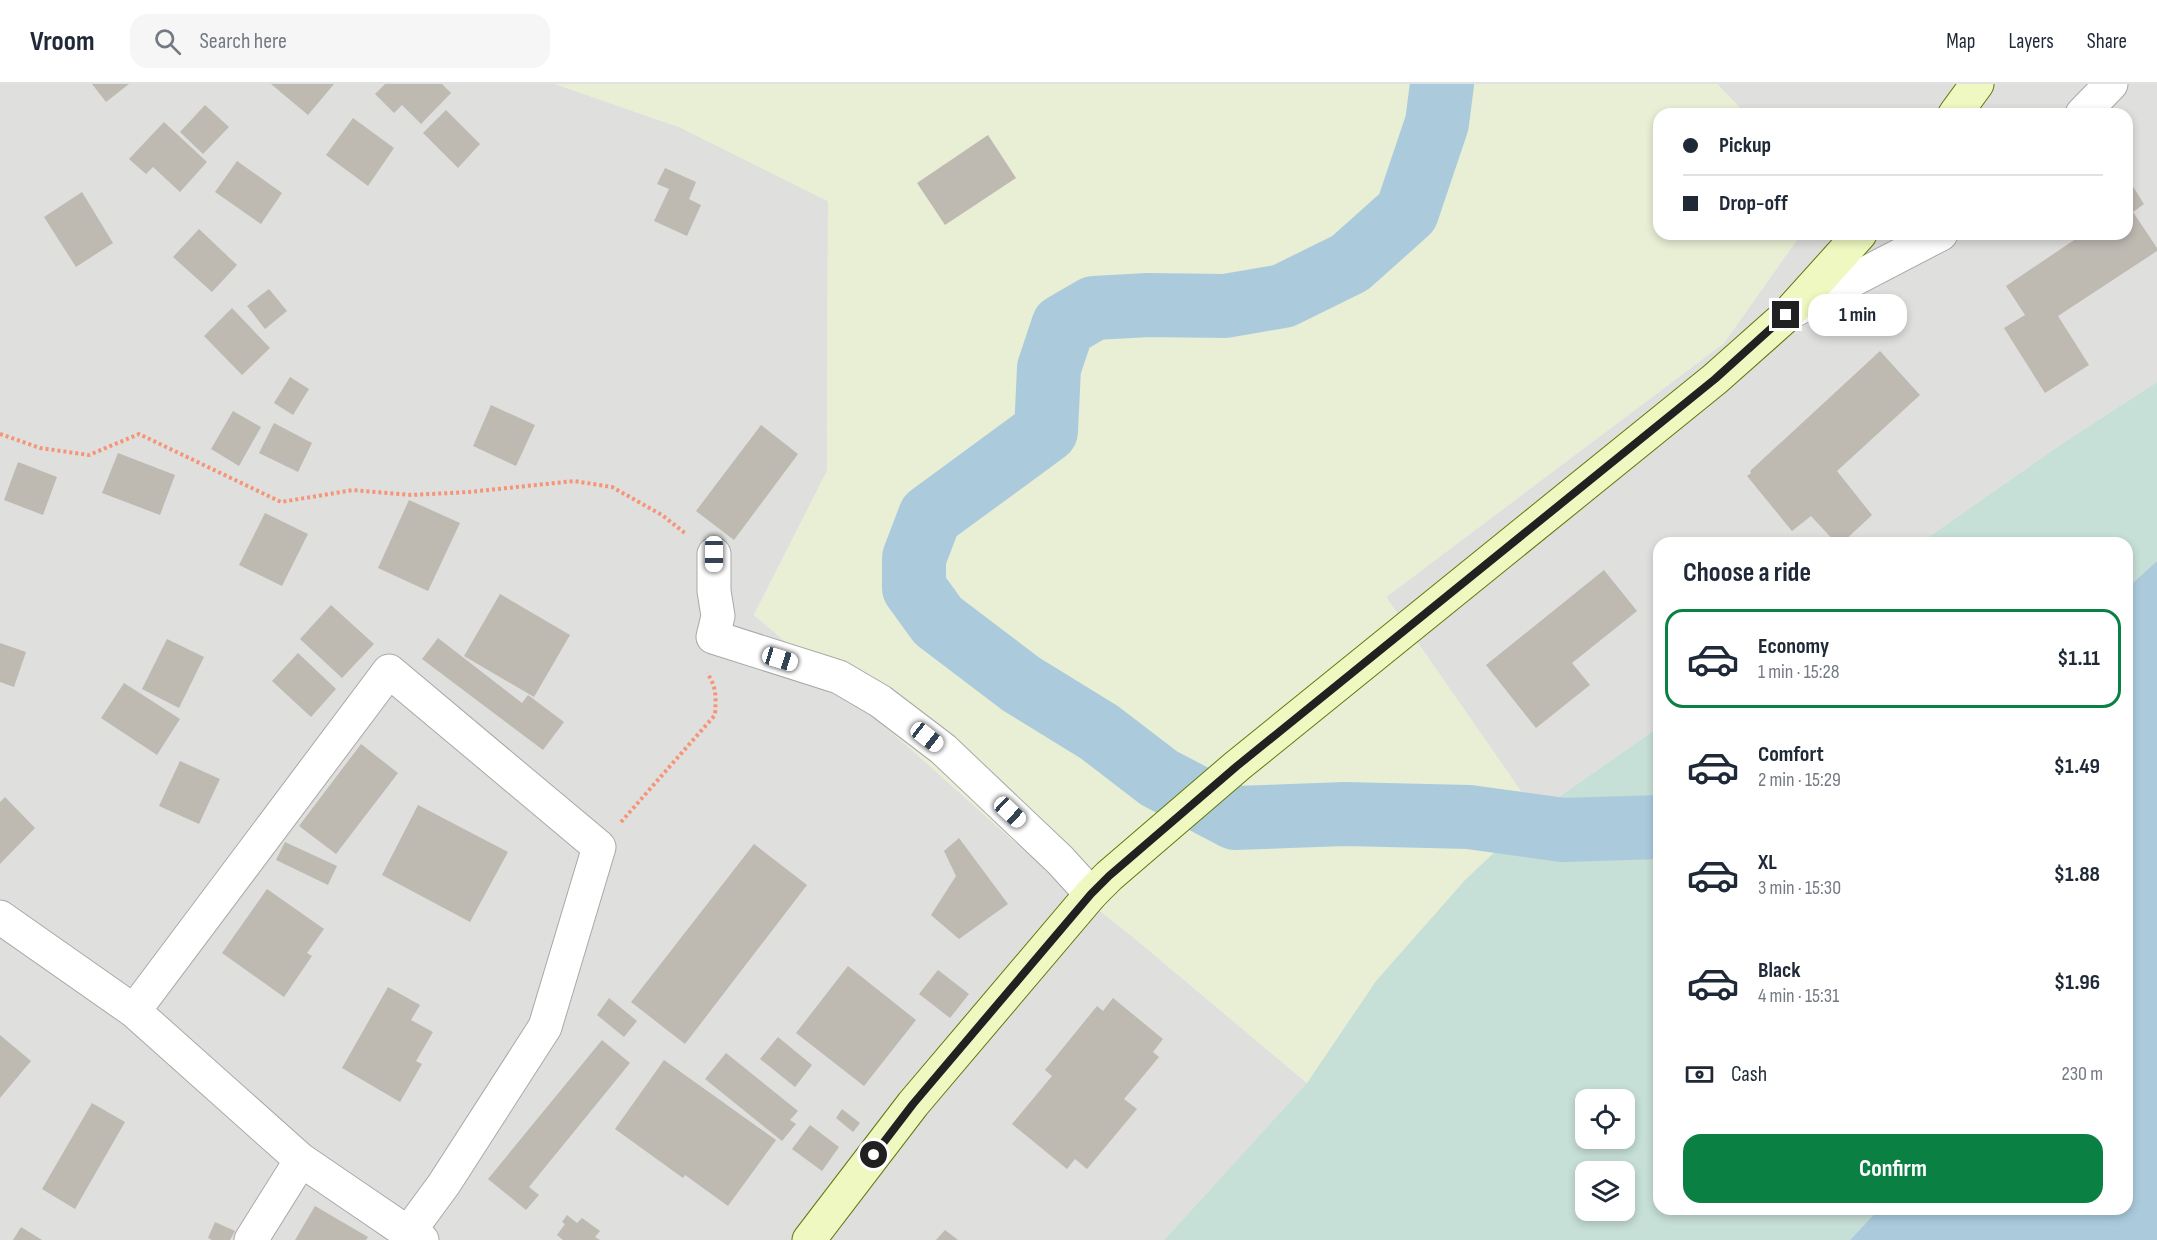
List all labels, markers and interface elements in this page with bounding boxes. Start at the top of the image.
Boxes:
search box [130,14,550,68]
text: Vroom [30,25,94,58]
icon: search [151,25,184,58]
text: Search here [199,28,287,55]
text: Map [1946,29,1975,54]
text: Layers [2008,29,2054,54]
text: Share [2087,29,2127,54]
text: Pickup [1719,132,1771,159]
text: Drop-off [1719,190,1788,217]
callout: 1 min [1807,294,1906,336]
route end [1772,301,1799,328]
text: 1 min [1839,303,1876,327]
car [705,536,723,572]
text: Choose a ride [1683,557,1811,589]
icon: car [1686,632,1740,686]
text: Economy [1758,633,1829,660]
car [760,645,800,673]
text: $1.11 [2057,645,2100,672]
text: 1 min · 15:28 [1758,660,1839,684]
car [907,719,947,755]
icon: car [1686,740,1740,794]
text: Comfort [1758,741,1824,768]
text: $1.49 [2054,753,2100,780]
text: 2 min · 15:29 [1758,768,1841,792]
car [991,793,1029,831]
icon: car [1686,848,1740,902]
text: XL [1758,849,1777,876]
text: $1.88 [2054,861,2100,888]
text: 3 min · 15:30 [1758,876,1841,900]
icon: car [1686,956,1740,1010]
text: Black [1758,957,1800,984]
text: $1.96 [2054,969,2100,996]
text: 4 min · 15:31 [1758,984,1839,1008]
icon: cash [1683,1058,1716,1091]
text: Cash [1731,1061,1767,1088]
text: 230 m [2061,1062,2103,1086]
map controls [1575,1089,1635,1221]
button: locate [1575,1089,1635,1149]
button: Confirm [1683,1134,2103,1203]
route start [860,1141,887,1168]
button: layers [1575,1161,1635,1221]

